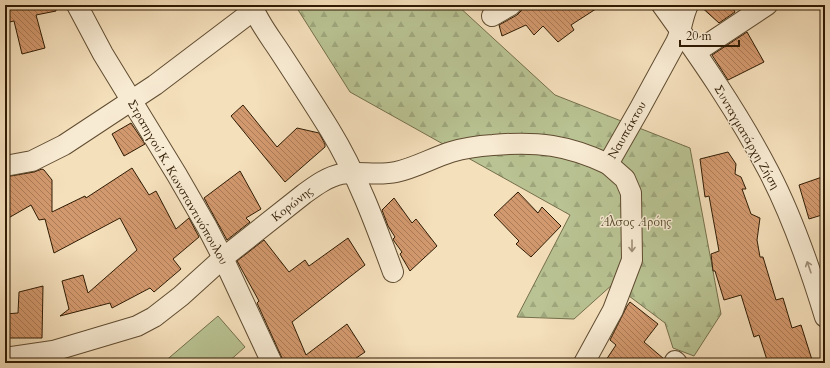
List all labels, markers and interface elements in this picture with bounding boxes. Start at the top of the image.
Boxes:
scale bar [680,22,739,48]
text: 20 m [686,28,713,44]
street label: Συνταγματάρχη Ζήση [710,82,783,193]
street label: Στρατηγού Κ. Κωνσταντινόπουλου [123,97,232,268]
street label: Ναυπάκτου [604,98,650,162]
street label: Κορώνης [268,183,316,225]
park label: Άλσος Αρόης [601,214,671,230]
one-way arrow [628,239,635,252]
one-way arrow [804,261,812,273]

